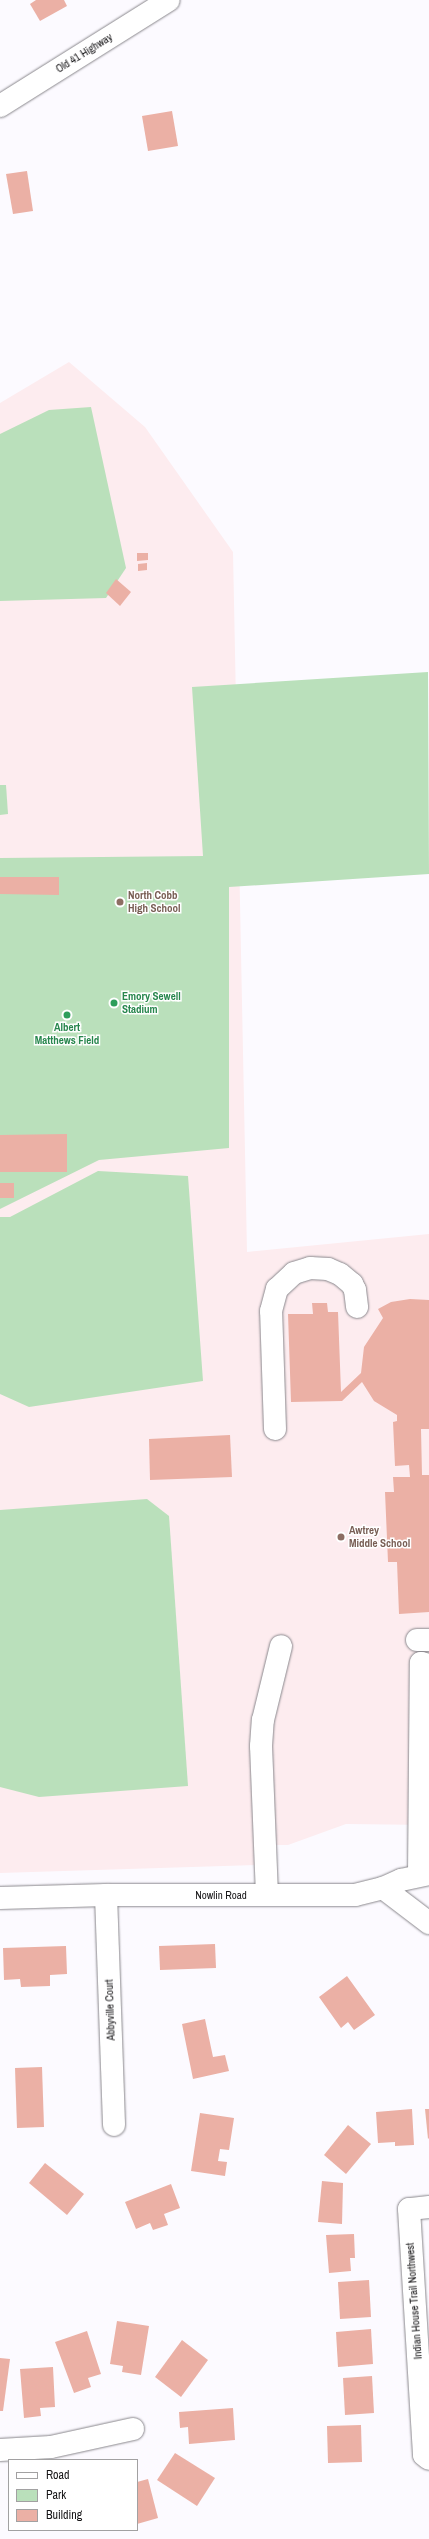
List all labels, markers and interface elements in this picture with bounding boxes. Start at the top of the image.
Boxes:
street label: Old 41 Highway [53,30,115,76]
place label: North Cobb High School [128,889,181,915]
marker: North Cobb High School [115,897,125,907]
place label: Emory Sewell Stadium [122,990,181,1016]
marker: Emory Sewell Stadium [109,998,119,1008]
marker: Albert Matthews Field [62,1010,72,1020]
place label: Albert Matthews Field [35,1021,99,1047]
place label: Awtrey Middle School [349,1524,410,1550]
marker: Awtrey Middle School [336,1532,346,1542]
street label: Nowlin Road [195,1888,247,1902]
street label: Abbyville Court [102,1979,118,2041]
street label: Indian House Trail Northwest [403,2242,425,2360]
legend [8,2459,138,2531]
text: Road [46,2467,70,2483]
text: Park [46,2487,66,2503]
text: Building [46,2507,82,2523]

